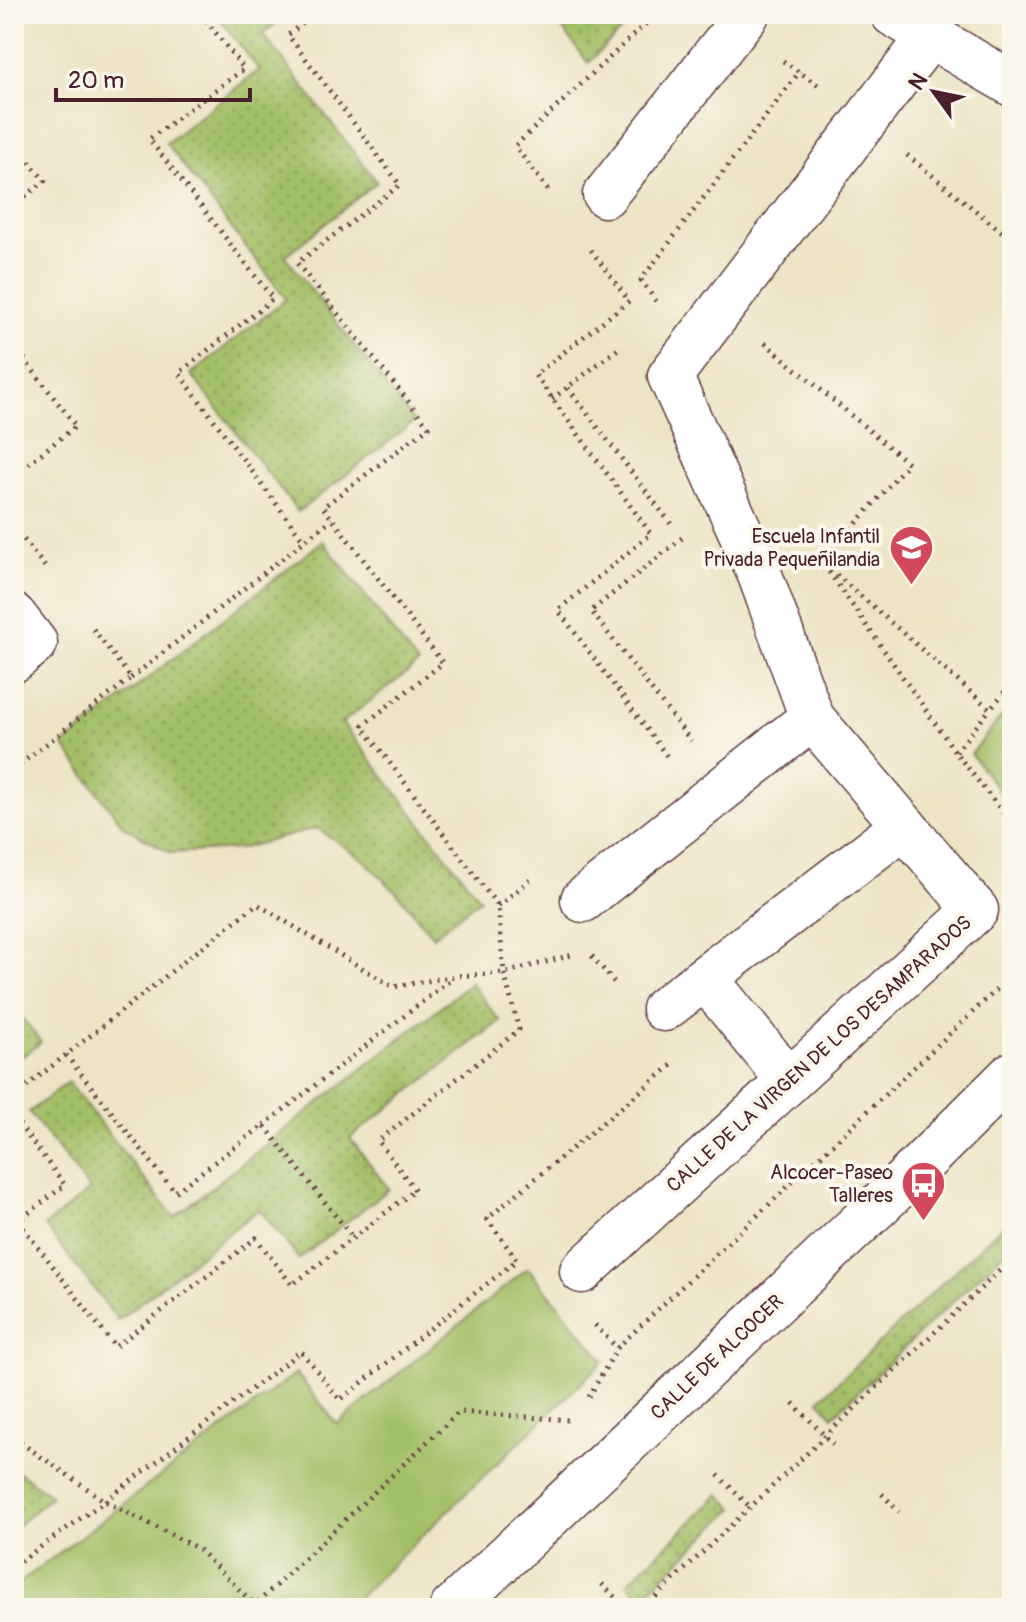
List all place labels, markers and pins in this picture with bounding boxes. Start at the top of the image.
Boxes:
school or university icon: Escuela Infantil Privada Pequeñilandia [887,523,935,586]
place label: Escuela Infantil Privada Pequeñilandia [704,524,880,572]
bus stop icon: Alcocer-Paseo Talleres [900,1159,948,1222]
place label: Alcocer-Paseo Talleres [770,1160,893,1208]

